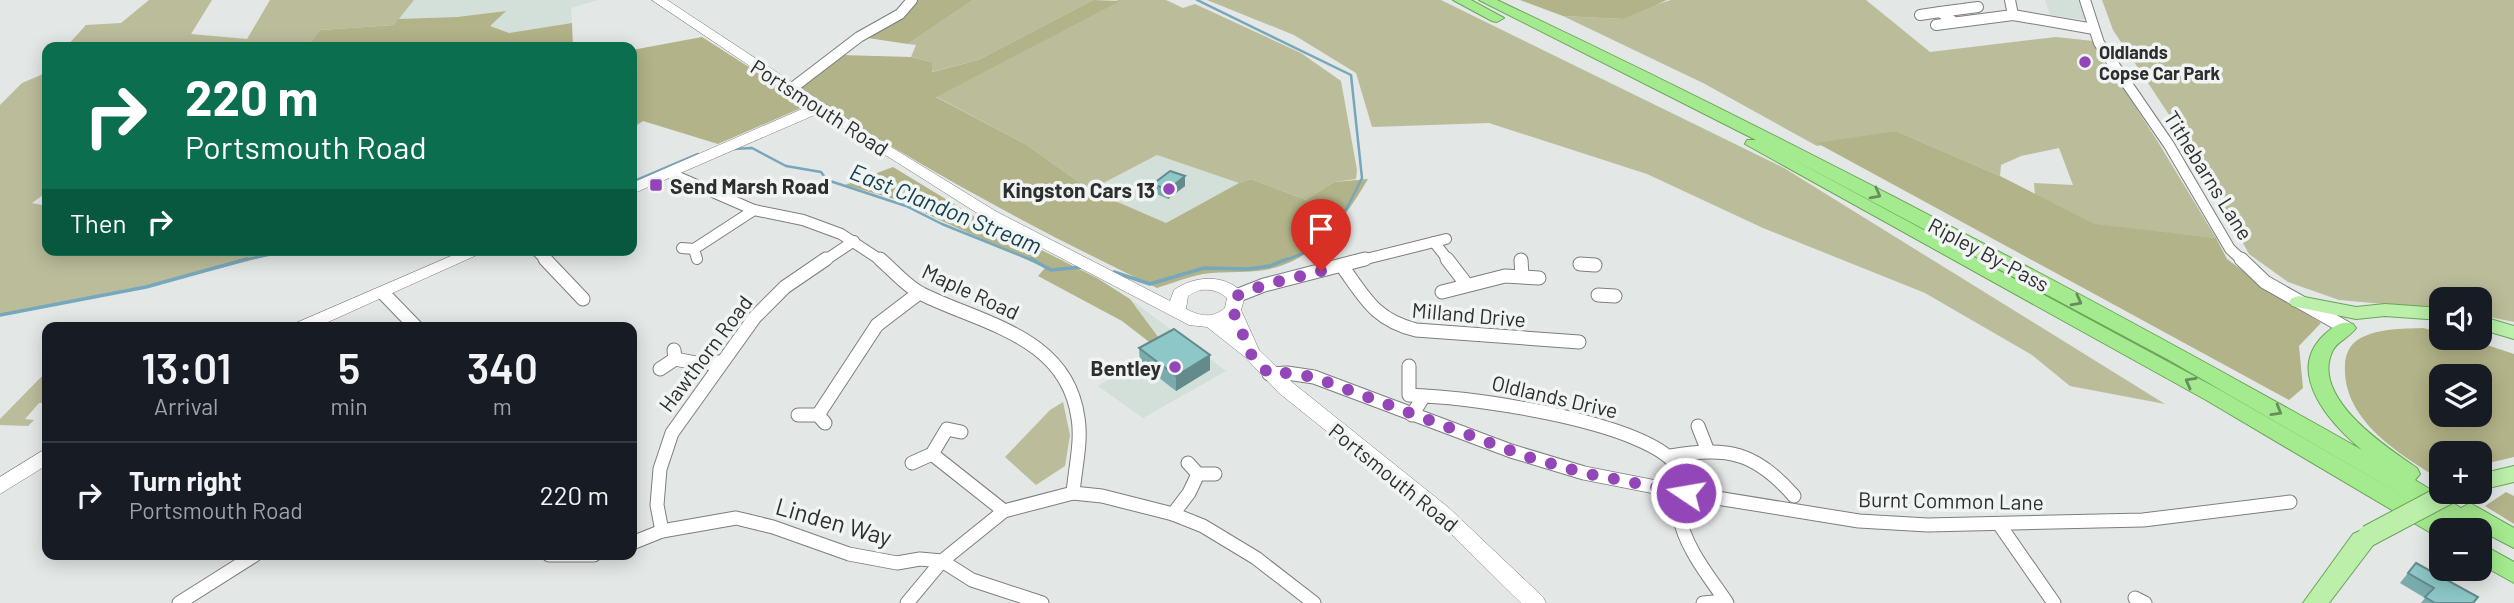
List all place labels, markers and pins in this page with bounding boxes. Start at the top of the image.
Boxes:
place label: Oldlands Copse Car Park [2099,41,2221,84]
marker: Oldlands Copse Car Park [2077,54,2093,70]
place label: Send Marsh Road [670,173,829,198]
marker: Send Marsh Road [648,177,664,193]
place label: Kingston Cars 13 [1002,177,1155,202]
marker: Kingston Cars 13 [1161,181,1177,197]
pin [1291,199,1351,271]
place label: Bentley [1090,355,1161,380]
marker: Bentley [1167,359,1183,375]

